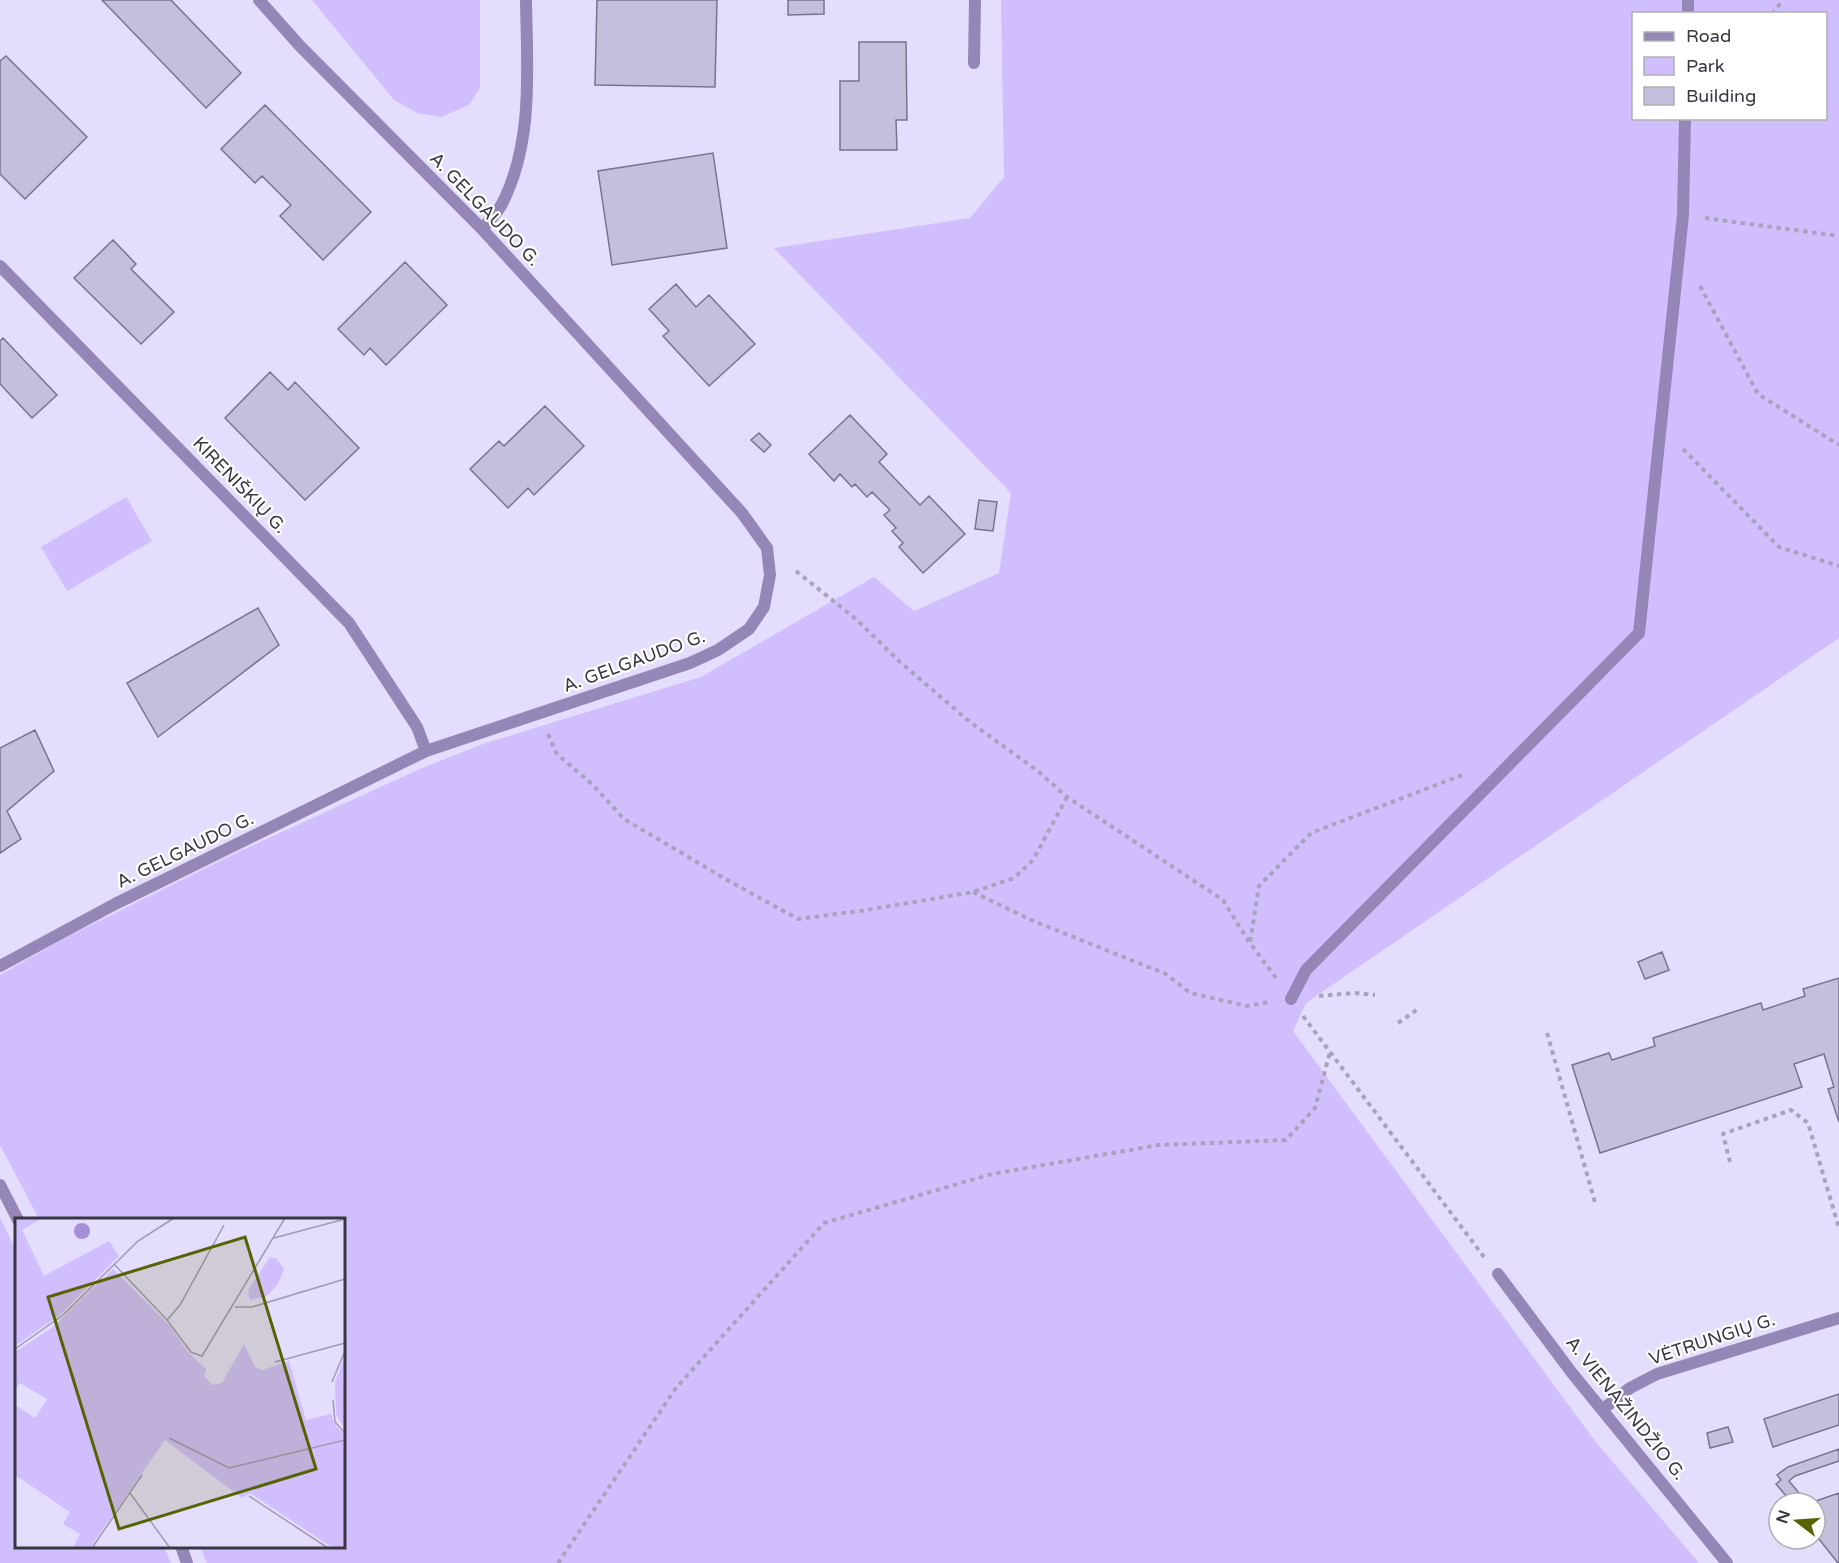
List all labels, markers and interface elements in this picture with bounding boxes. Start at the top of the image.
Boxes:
legend [1632,12,1827,120]
text: Road [1686,25,1731,47]
text: Park [1686,55,1725,77]
text: Building [1686,85,1756,107]
street label: A. GELGAUDO G. [425,147,545,271]
street label: KIRENIŠKIŲ G. [188,432,292,538]
street label: A. GELGAUDO G. [560,625,708,697]
street label: A. GELGAUDO G. [113,807,257,893]
inset map [15,1218,345,1548]
street label: VĖTRUNGIŲ G. [1646,1308,1778,1370]
street label: A. VIENAŽINDŽIO G. [1561,1332,1691,1484]
north arrow [1767,1491,1827,1551]
text: N [1772,1508,1795,1526]

